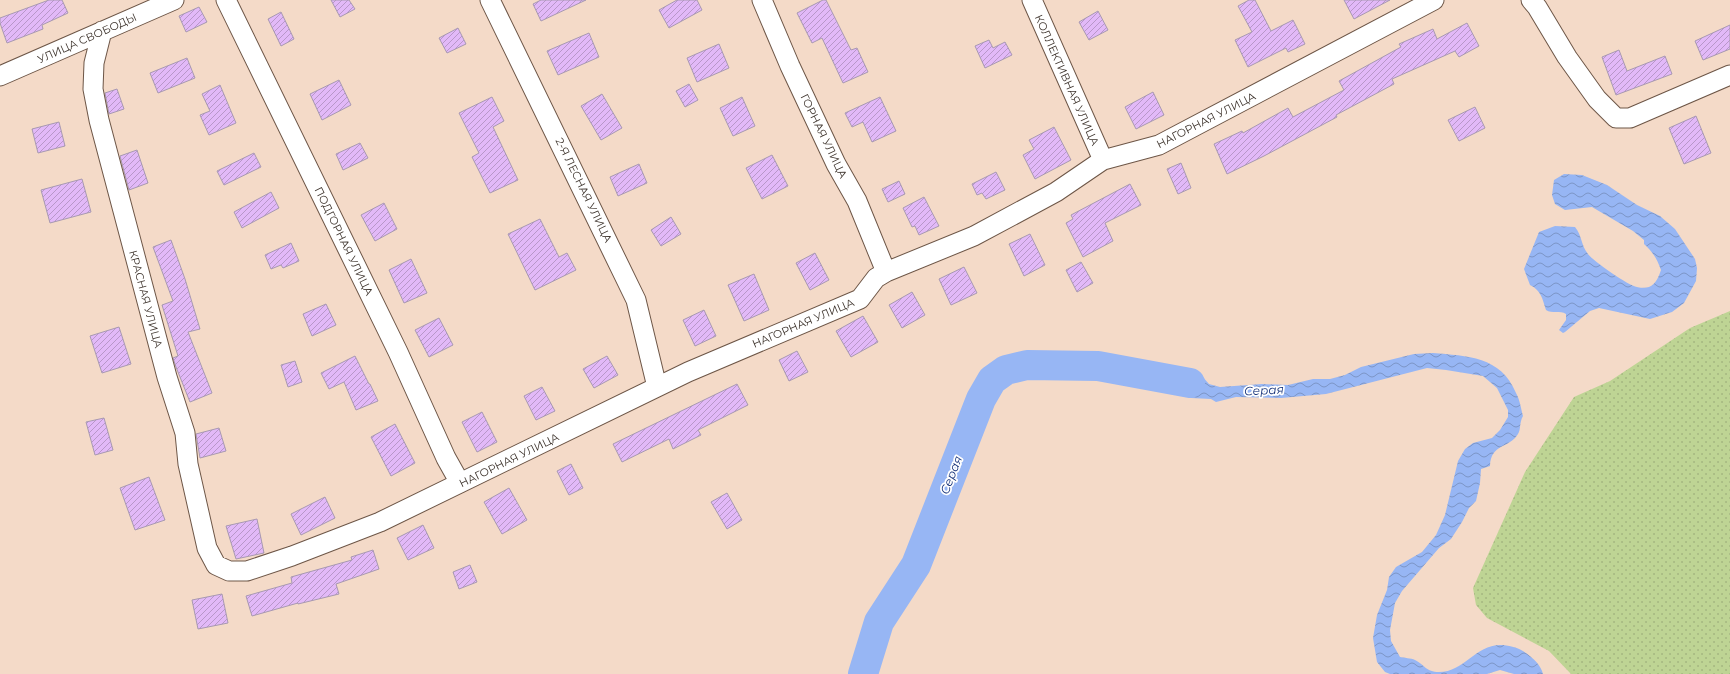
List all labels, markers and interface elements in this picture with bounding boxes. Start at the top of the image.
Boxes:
street label: УЛИЦА СВОБОДЫ [35,10,139,66]
street label: КОЛЛЕКТИВНАЯ УЛИЦА [1032,12,1103,149]
street label: НАГОРНАЯ УЛИЦА [1154,89,1259,151]
street label: ГОРНАЯ УЛИЦА [797,91,851,181]
street label: 2-Я ЛЕСНАЯ УЛИЦА [553,135,616,245]
street label: ПОДГОРНАЯ УЛИЦА [312,184,377,298]
street label: КРАСНАЯ УЛИЦА [126,249,166,350]
street label: НАГОРНАЯ УЛИЦА [750,295,857,351]
water label: Серая [1244,381,1284,399]
street label: НАГОРНАЯ УЛИЦА [457,429,562,490]
water label: Серая [937,454,965,496]

